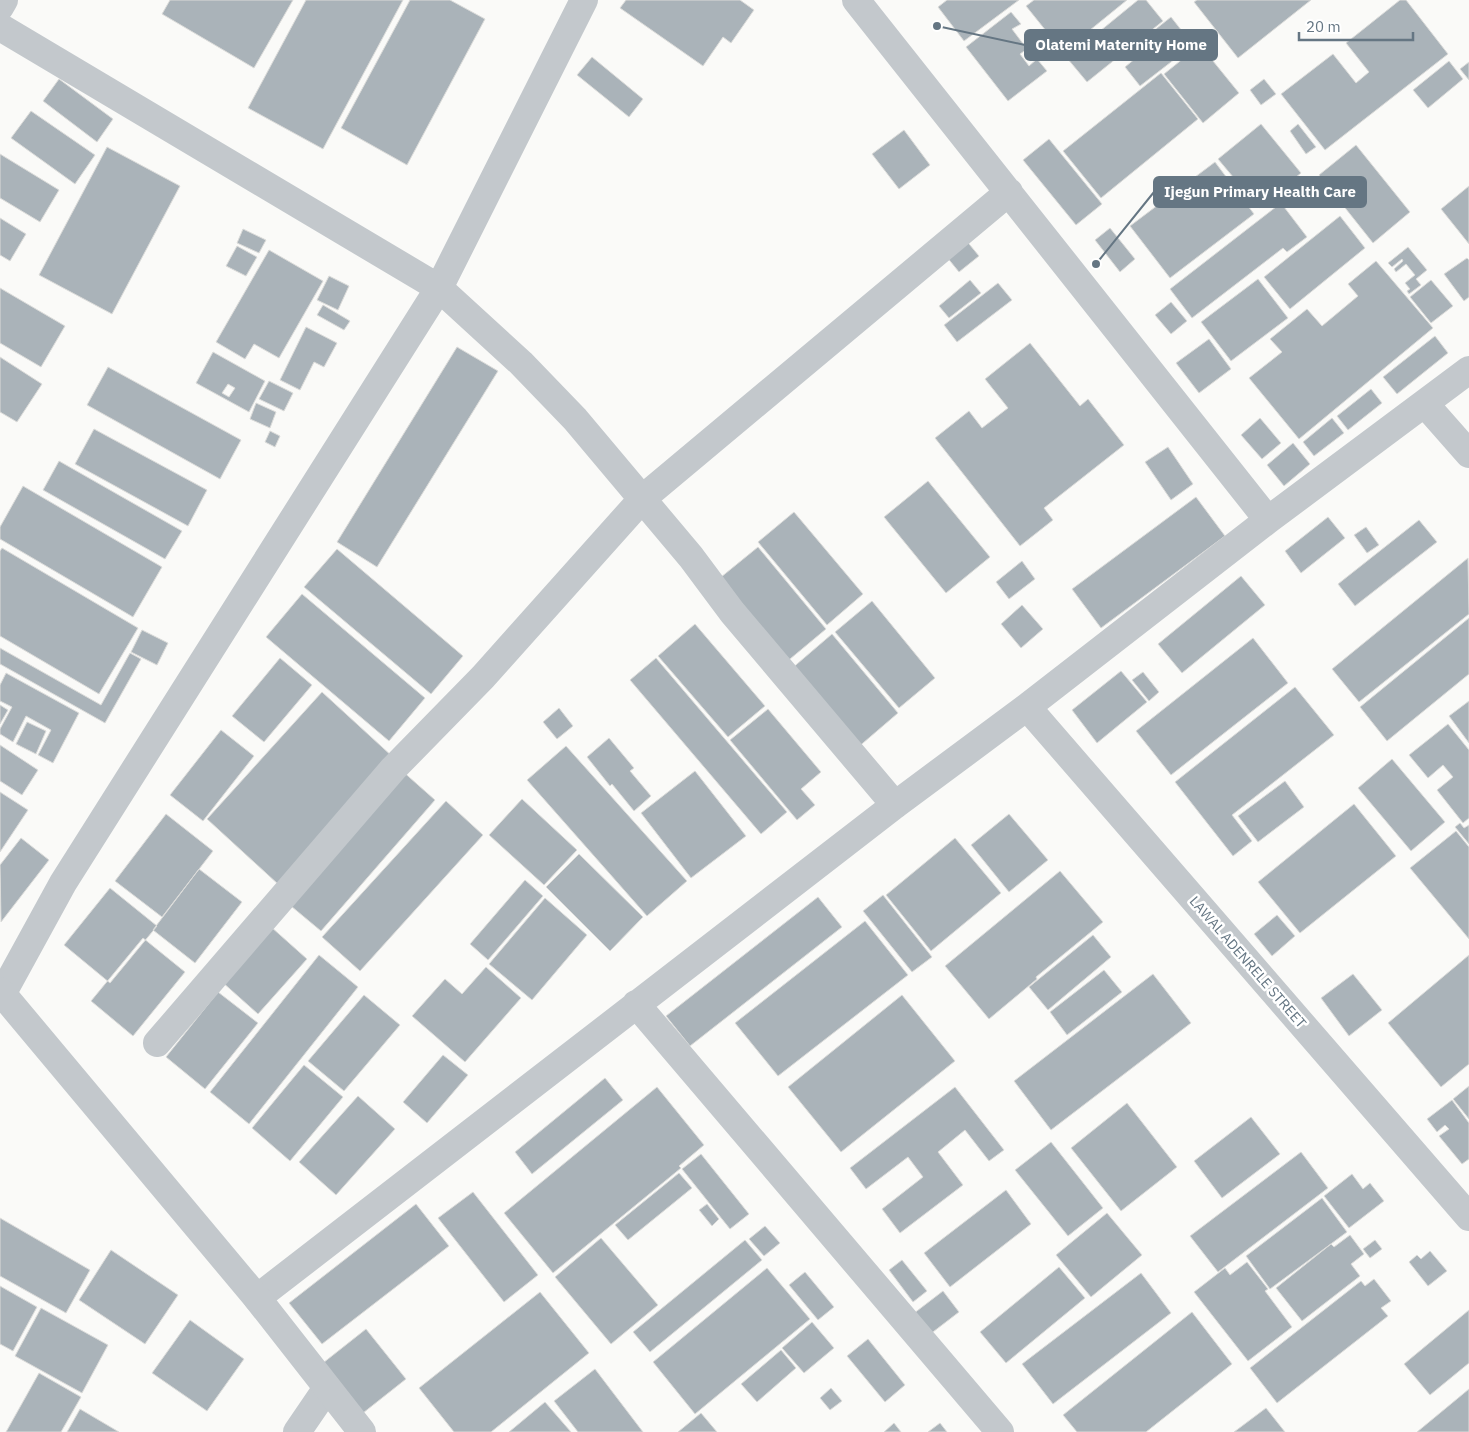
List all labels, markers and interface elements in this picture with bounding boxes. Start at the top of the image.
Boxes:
scale bar [1299,10,1413,42]
text: 20 m [1306,17,1341,36]
callout: Olatemi Maternity Home [1025,30,1217,60]
text: Olatemi Maternity Home [1035,35,1207,54]
callout: Ijegun Primary Health Care [1154,177,1366,207]
text: Ijegun Primary Health Care [1164,182,1356,201]
street label: LAWAL ADENRELE STREET [1186,892,1310,1032]

